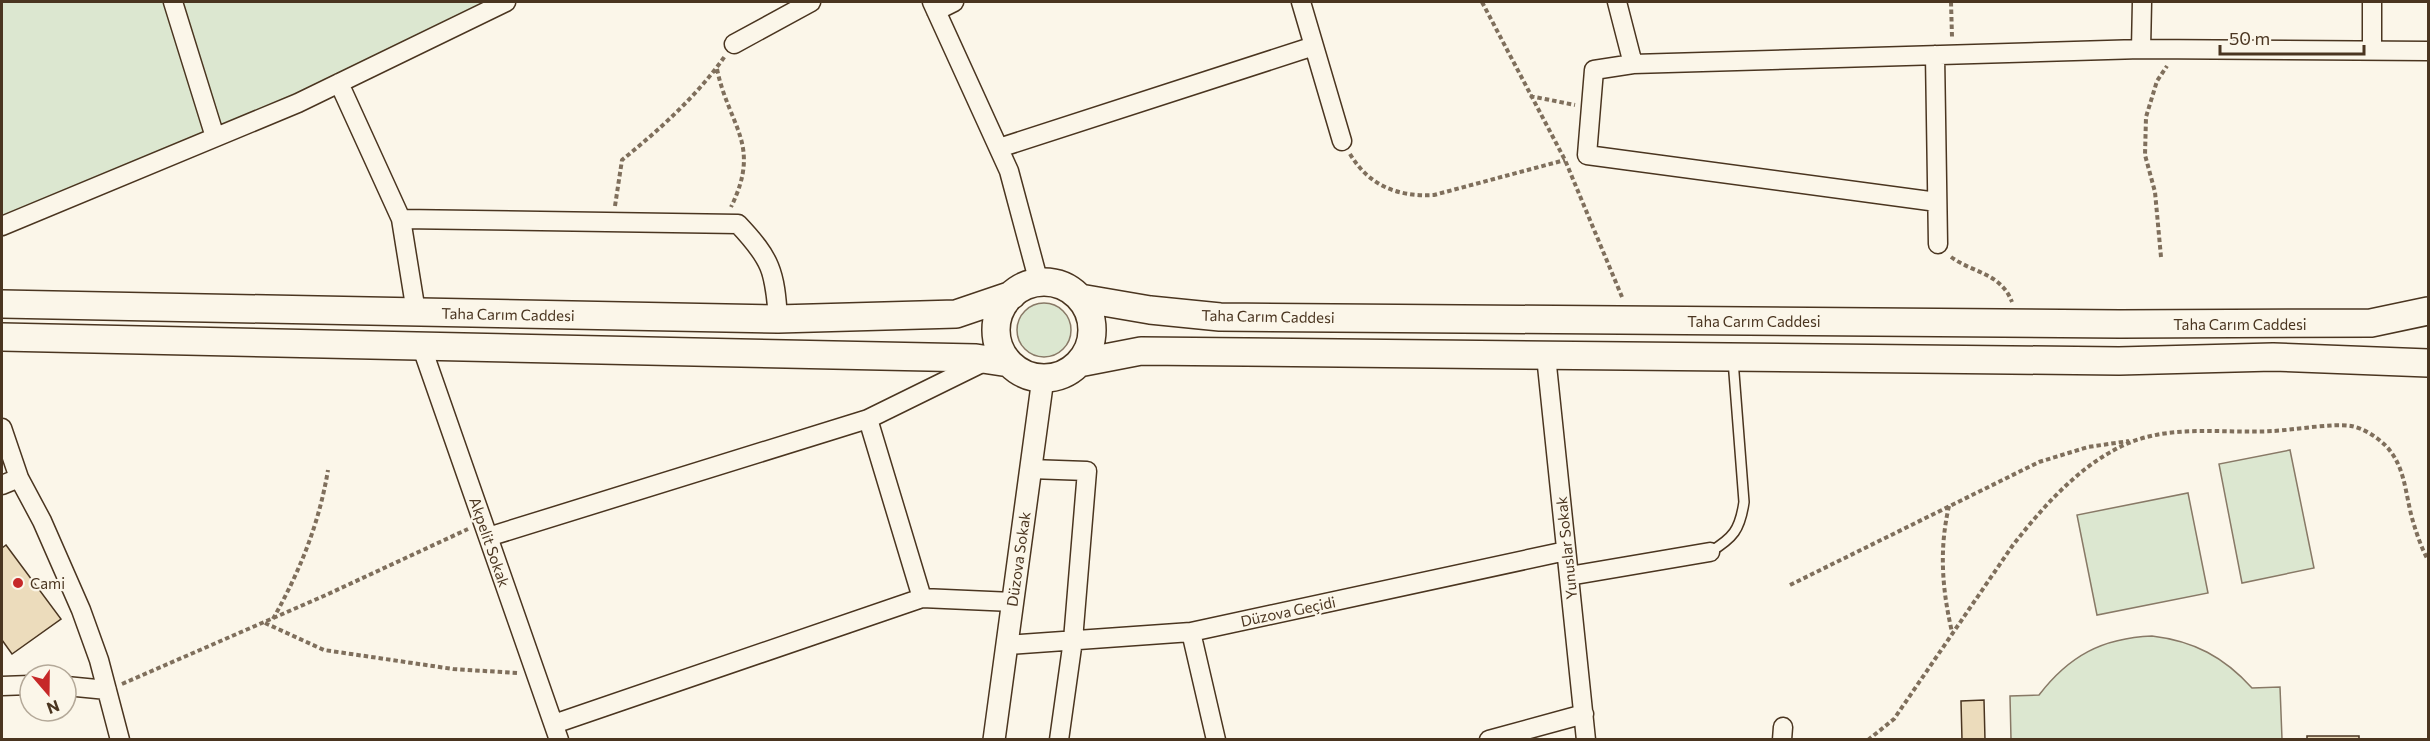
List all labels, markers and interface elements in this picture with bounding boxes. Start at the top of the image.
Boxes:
scale bar [2220,18,2364,56]
text: 50 m [2229,27,2270,49]
street label: Taha Carım Caddesi [441,304,575,324]
street label: Taha Carım Caddesi [1201,306,1335,326]
street label: Taha Carım Caddesi [1687,312,1821,330]
street label: Taha Carım Caddesi [2173,315,2307,333]
street label: Akpelit Sokak [466,495,514,589]
street label: Yunuslar Sokak [1552,496,1580,600]
street label: Düzova Sokak [1002,510,1034,608]
place label: Cami [30,574,65,592]
marker: Cami [11,576,25,590]
street label: Düzova Geçidi [1239,592,1337,630]
north arrow [18,663,78,723]
text: N [44,697,62,719]

